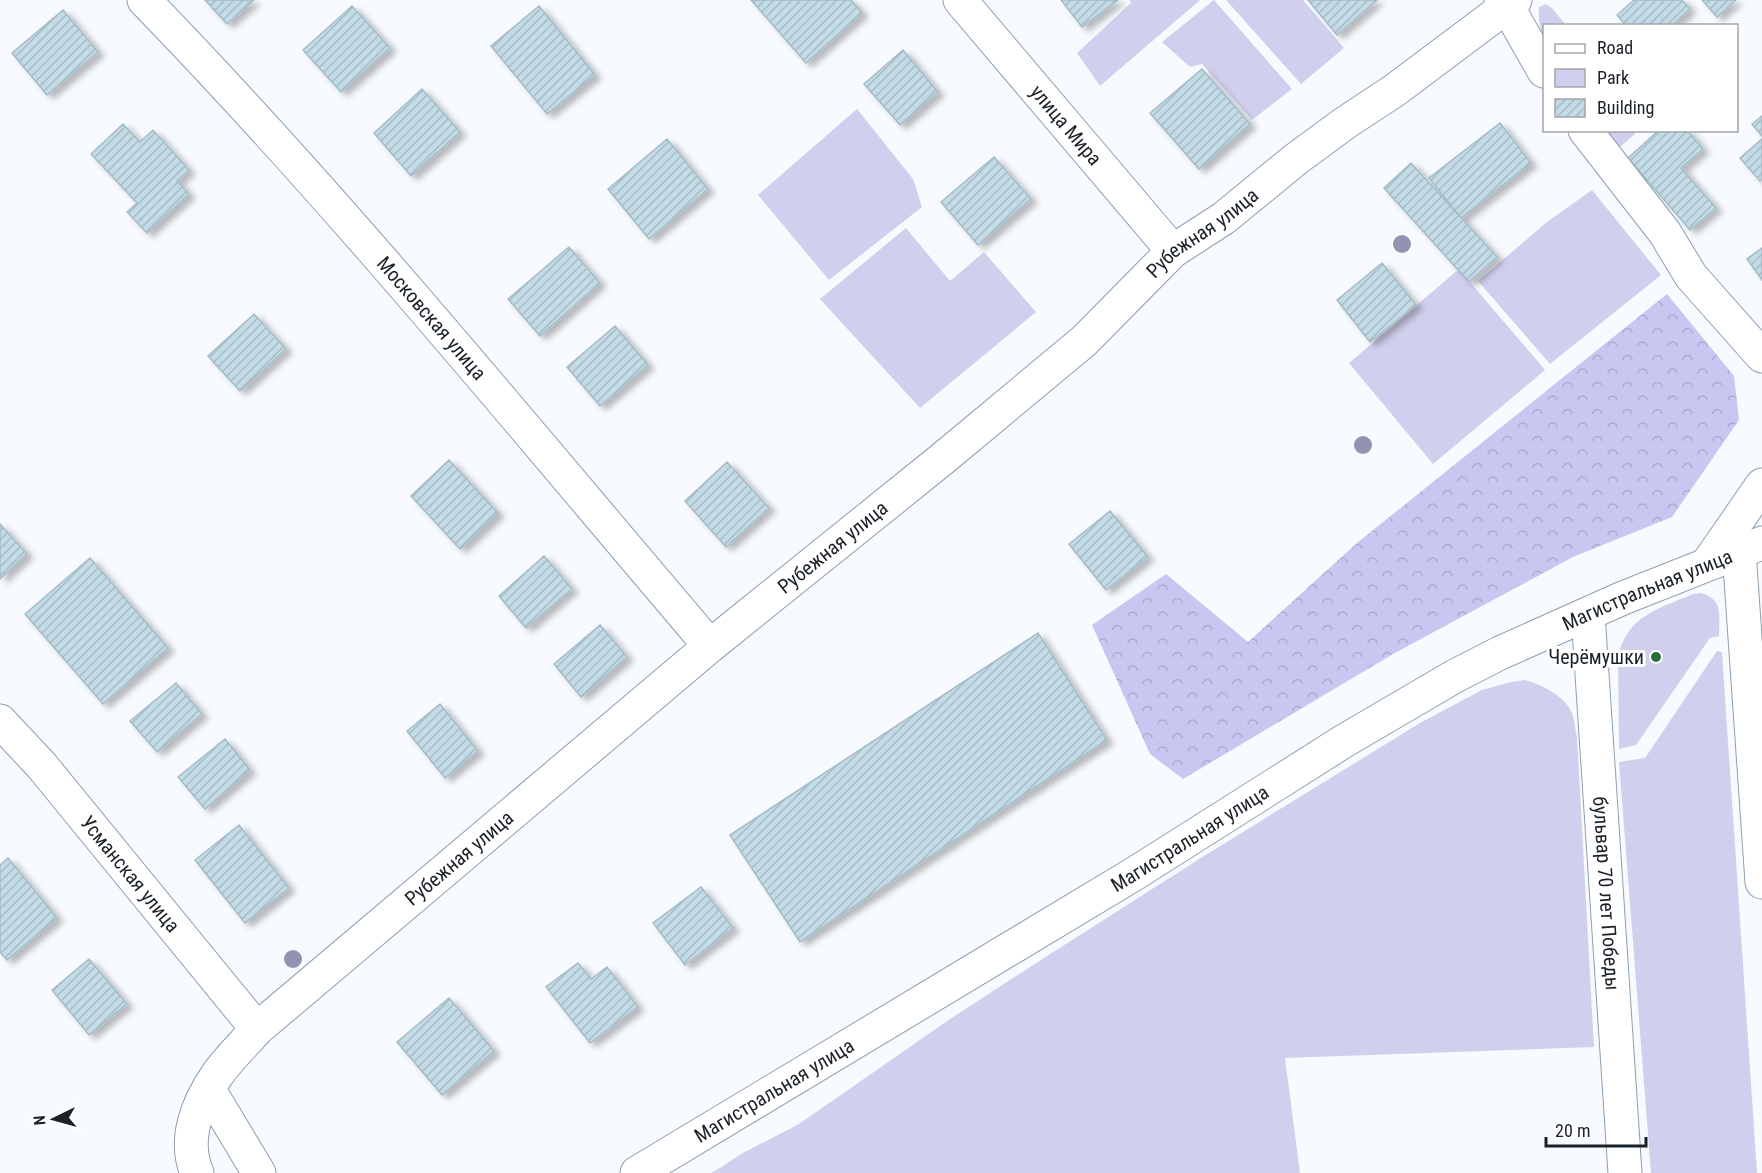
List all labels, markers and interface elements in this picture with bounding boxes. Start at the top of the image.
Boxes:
legend [1543,24,1738,132]
text: Road [1597,37,1633,58]
text: Park [1597,67,1629,88]
street label: улица Мира [1025,80,1107,170]
text: Building [1597,97,1654,118]
street label: Рубежная улица [1141,183,1263,283]
street label: Московская улица [372,252,491,385]
street label: Рубежная улица [773,496,892,599]
street label: Магистральная улица [1558,544,1736,636]
place label: Черёмушки [1548,645,1644,669]
marker: Черёмушки [1649,650,1663,664]
street label: Магистральная улица [1106,780,1273,897]
street label: бульвар 70 лет Победы [1588,796,1625,991]
street label: Рубежная улица [400,806,518,911]
street label: Усманская улица [76,811,185,937]
street label: Магистральная улица [690,1033,858,1148]
north arrow [24,1089,84,1149]
scale bar [1546,1110,1646,1148]
text: N [30,1115,49,1126]
text: 20 m [1555,1120,1590,1141]

